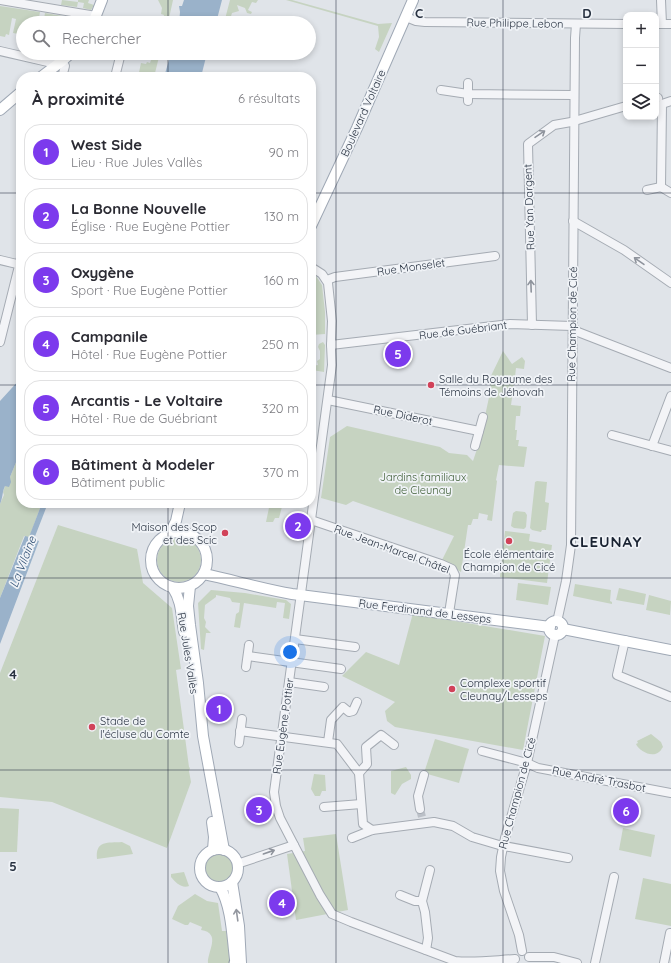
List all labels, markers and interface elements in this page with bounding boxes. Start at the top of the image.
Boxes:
text: C [415,5,423,21]
text: D [582,5,592,21]
map controls [623,12,659,120]
button: + [623,12,659,48]
street label: Rue Philippe Lebon [466,15,564,31]
search box [16,16,316,60]
icon: search [30,27,52,49]
text: Rechercher [62,29,141,48]
button: − [623,48,659,84]
street label: Boulevard Voltaire [338,67,388,159]
button: layers [623,84,659,120]
text: À proximité [32,88,125,109]
text: 6 résultats [238,90,300,106]
one-way arrow [535,130,546,138]
text: West Side [71,135,142,154]
text: 1 [43,144,49,160]
text: 90 m [269,144,299,160]
text: Lieu · Rue Jules Vallès [71,154,202,170]
street label: Rue Yan Dargent [520,163,537,250]
text: La Bonne Nouvelle [71,199,206,218]
text: 2 [42,208,50,224]
text: 130 m [264,208,299,224]
text: Église · Rue Eugène Pottier [71,218,230,234]
street label: Rue Monselet [376,255,446,279]
one-way arrow [634,257,645,265]
text: Oxygène [71,263,134,282]
street label: Rue Champion de Cicé [564,266,580,382]
text: 3 [43,272,49,288]
text: 160 m [264,272,299,288]
one-way arrow [528,280,535,293]
text: Sport · Rue Eugène Pottier [71,282,228,298]
street label: Rue de Guébriant [418,318,508,342]
text: Campanile [71,327,148,346]
text: 4 [42,336,50,352]
text: 250 m [262,336,299,352]
pin: 5 [385,339,411,369]
text: Hôtel · Rue Eugène Pottier [71,346,227,362]
place label: Salle du Royaume des Témoins de Jéhovah [439,372,552,399]
marker: Salle du Royaume des Témoins de Jéhovah [426,380,436,390]
text: Arcantis - Le Voltaire [71,391,223,410]
text: 5 [42,400,50,416]
text: 320 m [262,400,299,416]
street label: Rue Diderot [372,402,434,428]
text: Hôtel · Rue de Guébriant [71,410,217,426]
text: Bâtiment à Modeler [71,455,215,474]
text: 6 [42,464,50,480]
text: 370 m [262,464,299,480]
park label: Jardins familiaux de Cleunay [380,470,466,497]
text: Bâtiment public [71,474,165,490]
pin: 2 [285,511,311,541]
place label: Maison des Scop et des Scic [131,520,217,547]
street label: Rue Jean-Marcel Châtel [332,522,452,576]
marker: Maison des Scop et des Scic [220,528,230,538]
district label: CLEUNAY [570,532,642,551]
water label: La Vilaine [6,533,40,590]
marker: École élémentaire Champion de Cicé [504,536,514,546]
place label: École élémentaire Champion de Cicé [463,547,555,574]
street label: Rue Ferdinand de Lesseps [358,596,492,626]
street label: Rue Jules Vallès [175,611,201,695]
your location [280,642,300,662]
text: 4 [9,666,17,682]
street label: Rue Eugène Pottier [269,676,297,775]
place label: Complexe sportif Cleunay/Lesseps [460,676,548,703]
marker: Complexe sportif Cleunay/Lesseps [447,684,457,694]
pin: 1 [206,694,232,724]
place label: Stade de l'écluse du Comte [100,714,190,741]
marker: Stade de l'écluse du Comte [87,722,97,732]
street label: Rue Champion de Cicé [495,736,539,850]
street label: Rue André Trasbot [551,763,647,795]
pin: 3 [246,795,272,825]
pin: 6 [613,796,639,826]
one-way arrow [263,848,275,856]
text: 5 [9,858,17,874]
pin: 4 [269,888,295,918]
one-way arrow [234,909,241,922]

